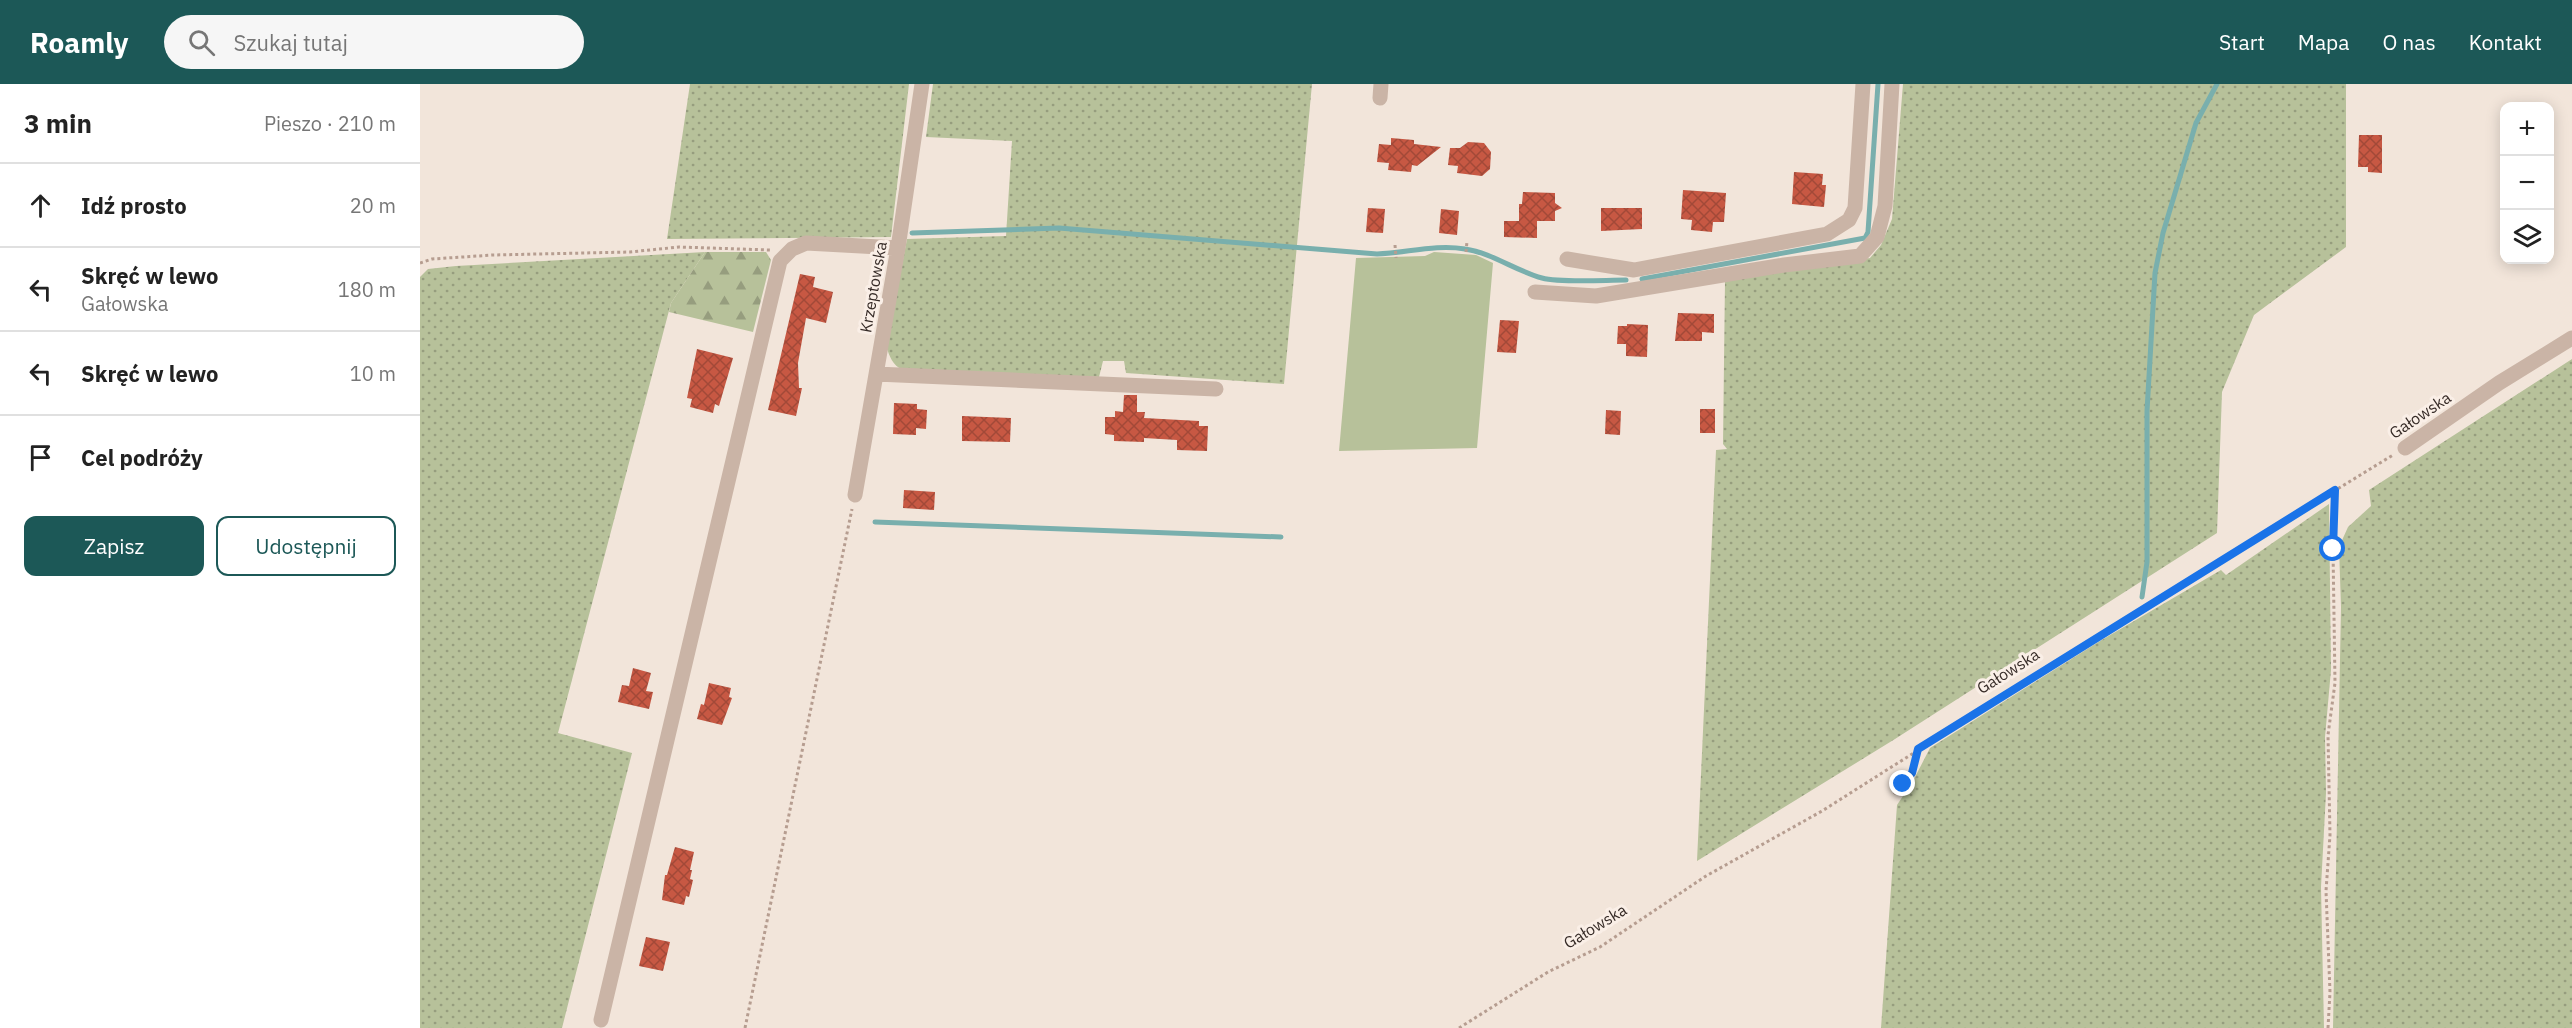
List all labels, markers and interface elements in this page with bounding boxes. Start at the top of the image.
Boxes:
search box [164,15,584,69]
text: Roamly [30,24,128,61]
icon: search [185,26,218,59]
text: Szukaj tutaj [233,28,348,57]
text: Start [2219,28,2265,56]
text: Mapa [2298,28,2350,56]
text: O nas [2383,28,2436,56]
text: Kontakt [2469,28,2542,56]
map controls [2500,102,2554,264]
button: + [2500,102,2554,156]
text: 3 min [24,106,92,140]
text: Pieszo · 210 m [264,110,396,137]
button: − [2500,156,2554,210]
icon: ahead [24,189,57,222]
text: Idź prosto [81,191,187,220]
text: 20 m [350,192,396,219]
button: layers [2500,210,2554,264]
street label: Krzeptowska [855,239,891,334]
text: Skręć w lewo [81,261,218,290]
icon: left [24,273,57,306]
text: 180 m [338,276,396,303]
text: Gałowska [81,290,168,317]
icon: left [24,357,57,390]
text: Skręć w lewo [81,359,218,388]
text: 10 m [350,360,396,387]
street label: Gałowska [2385,387,2455,443]
icon: arrive [24,441,57,474]
text: Cel podróży [81,443,203,472]
button: Zapisz [24,516,204,576]
button: Udostępnij [216,516,396,576]
route start [2319,535,2345,561]
street label: Gałowska [1973,644,2043,698]
route end [1889,770,1915,796]
street label: Gałowska [1560,899,1631,953]

